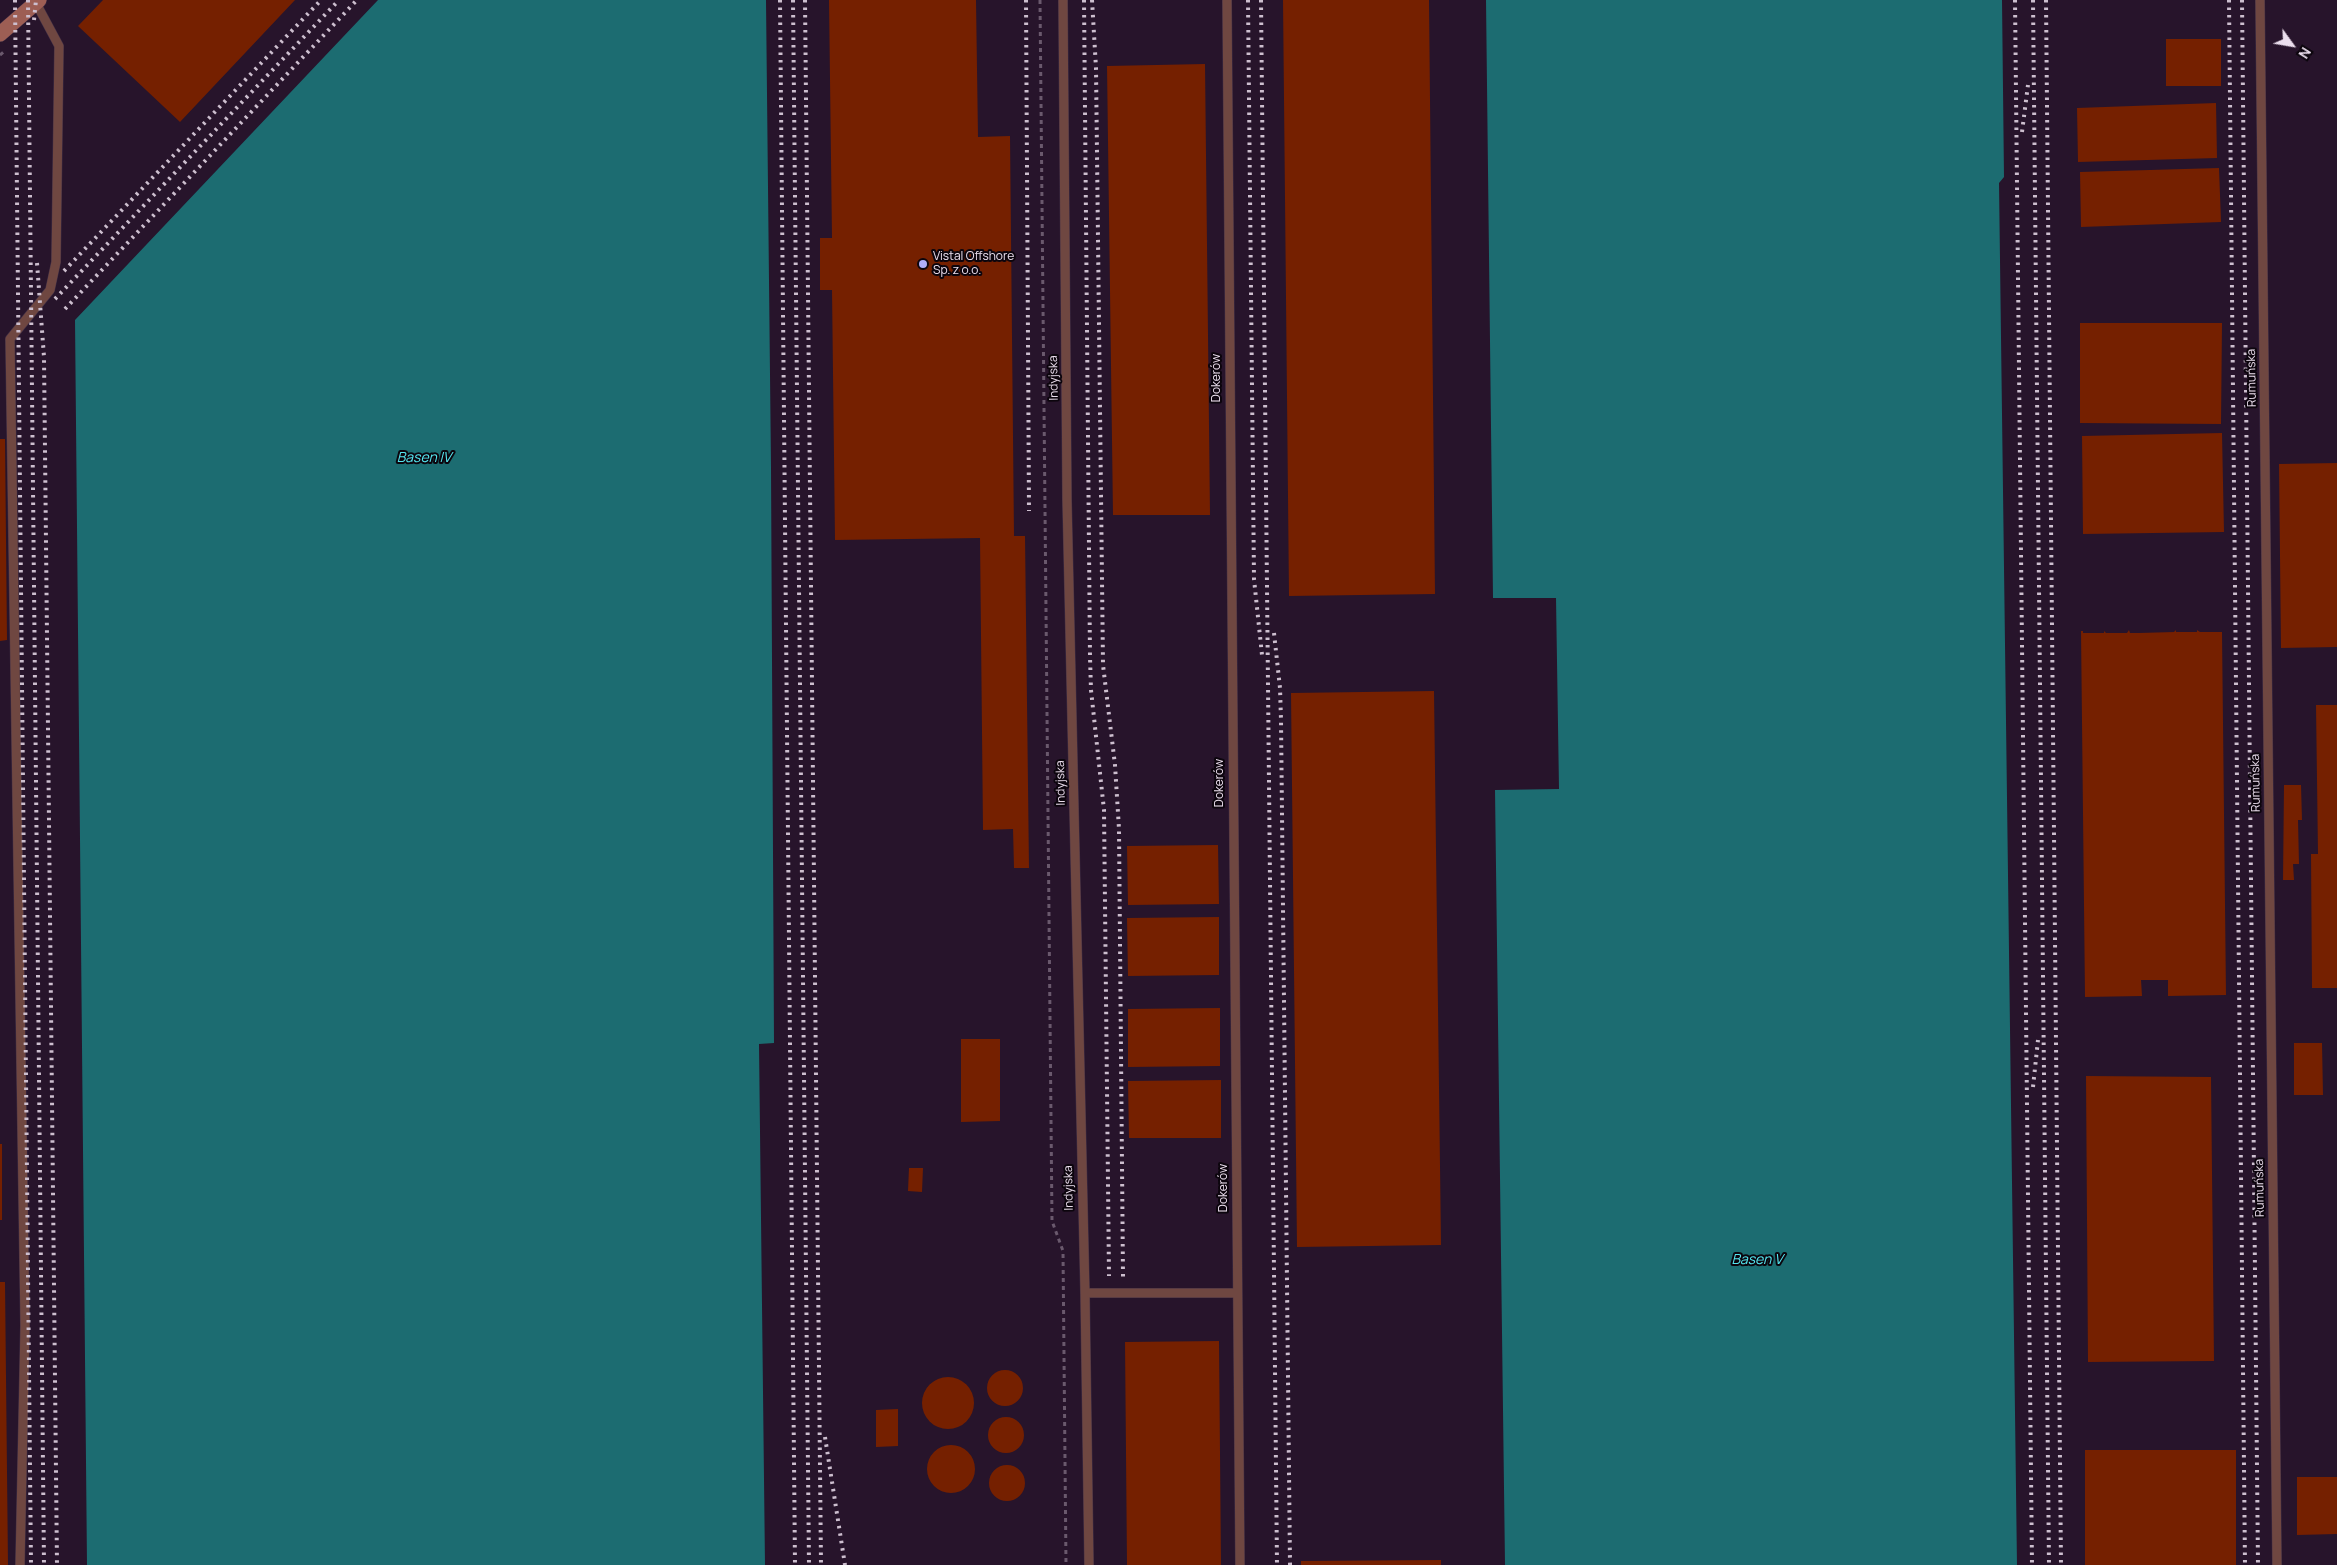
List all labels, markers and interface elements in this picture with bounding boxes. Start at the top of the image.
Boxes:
north arrow [2267,20,2317,70]
text: N [2294,44,2316,63]
place label: Vistal Offshore Sp. z o.o. [933,250,1014,278]
marker: Vistal Offshore Sp. z o.o. [917,258,929,270]
street label: Rumuńska [2244,349,2260,407]
street label: Dokerów [1210,354,1224,402]
street label: Indyjska [1046,355,1062,401]
water label: Basen IV [397,450,451,466]
street label: Rumuńska [2248,754,2264,812]
street label: Dokerów [1213,759,1227,807]
street label: Indyjska [1053,760,1069,806]
street label: Rumuńska [2252,1159,2268,1217]
street label: Dokerów [1217,1164,1231,1212]
street label: Indyjska [1061,1165,1077,1211]
water label: Basen V [1731,1252,1783,1268]

